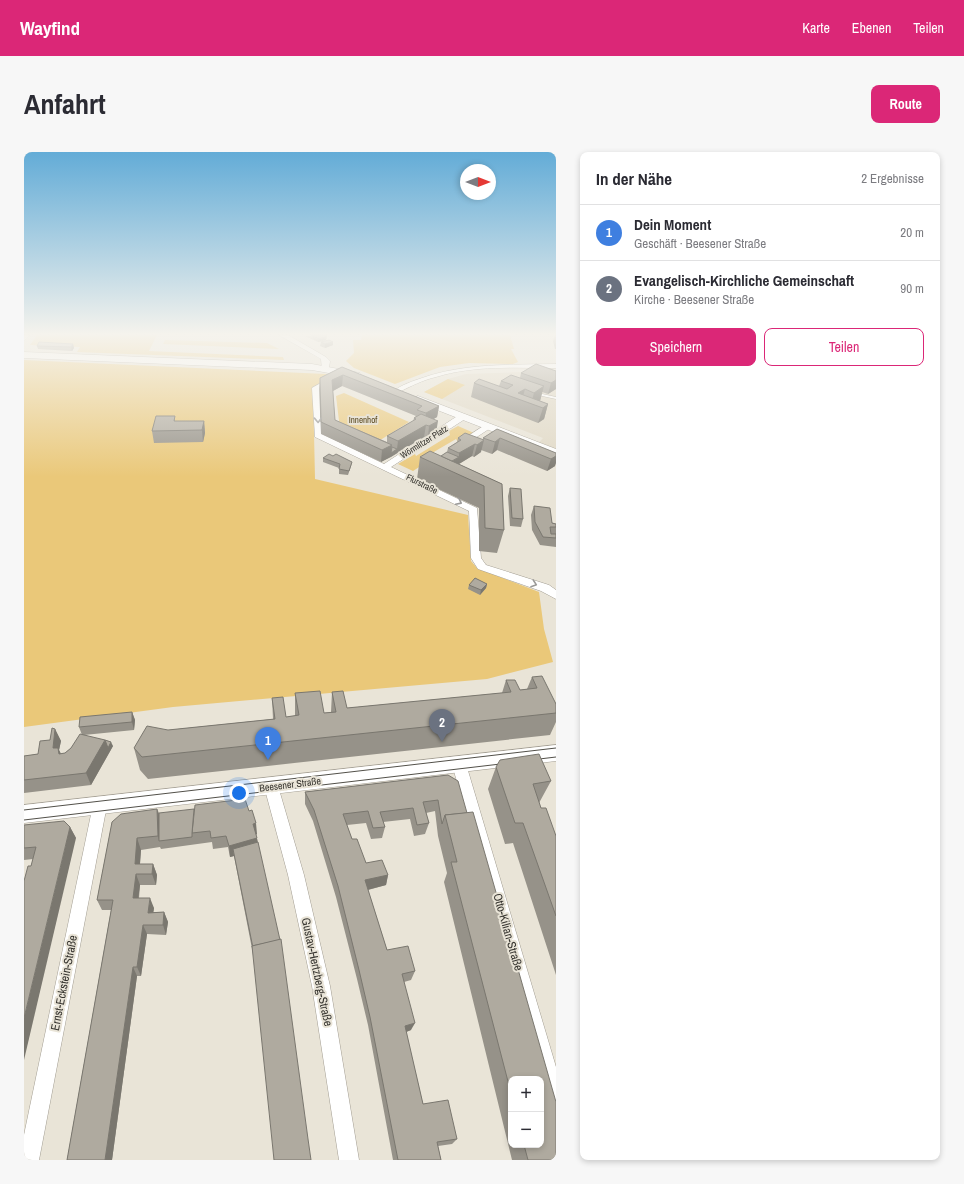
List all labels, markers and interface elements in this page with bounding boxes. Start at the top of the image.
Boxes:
text: Wayfind [20,15,80,41]
text: Karte [802,19,830,37]
text: Ebenen [852,19,891,37]
text: Teilen [913,19,944,37]
text: Anfahrt [24,85,106,123]
button: Route [871,85,940,123]
north arrow [460,164,496,200]
text: In der Nähe [596,167,672,190]
text: 2 Ergebnisse [861,170,924,187]
text: Dein Moment [634,214,711,235]
text: 1 [606,224,612,241]
text: 20 m [900,224,924,241]
text: Geschäft · Beesener Straße [634,235,766,252]
text: Evangelisch-Kirchliche Gemeinschaft [634,270,854,291]
text: 2 [606,280,612,297]
text: 90 m [900,280,924,297]
text: Kirche · Beesener Straße [634,291,754,308]
button: Speichern [596,328,756,366]
button: Teilen [764,328,924,366]
park label: Innenhof [349,414,378,426]
one-way arrow [313,417,322,423]
street label: Wörmlitzer Platz [398,422,450,461]
street label: Flurstraße [404,471,440,497]
one-way arrow [455,497,463,505]
one-way arrow [530,580,537,588]
pin: 2 [429,709,455,742]
pin: 1 [255,727,281,760]
street label: Beesener Straße [258,774,322,795]
your location [229,783,249,803]
street label: Otto-Kilian-Straße [489,891,527,973]
street label: Gustav-Hertzberg-Straße [298,916,336,1028]
street label: Ernst-Eckstein-Straße [47,934,81,1032]
map controls [508,1076,544,1148]
button: + [508,1076,544,1112]
button: − [508,1112,544,1148]

